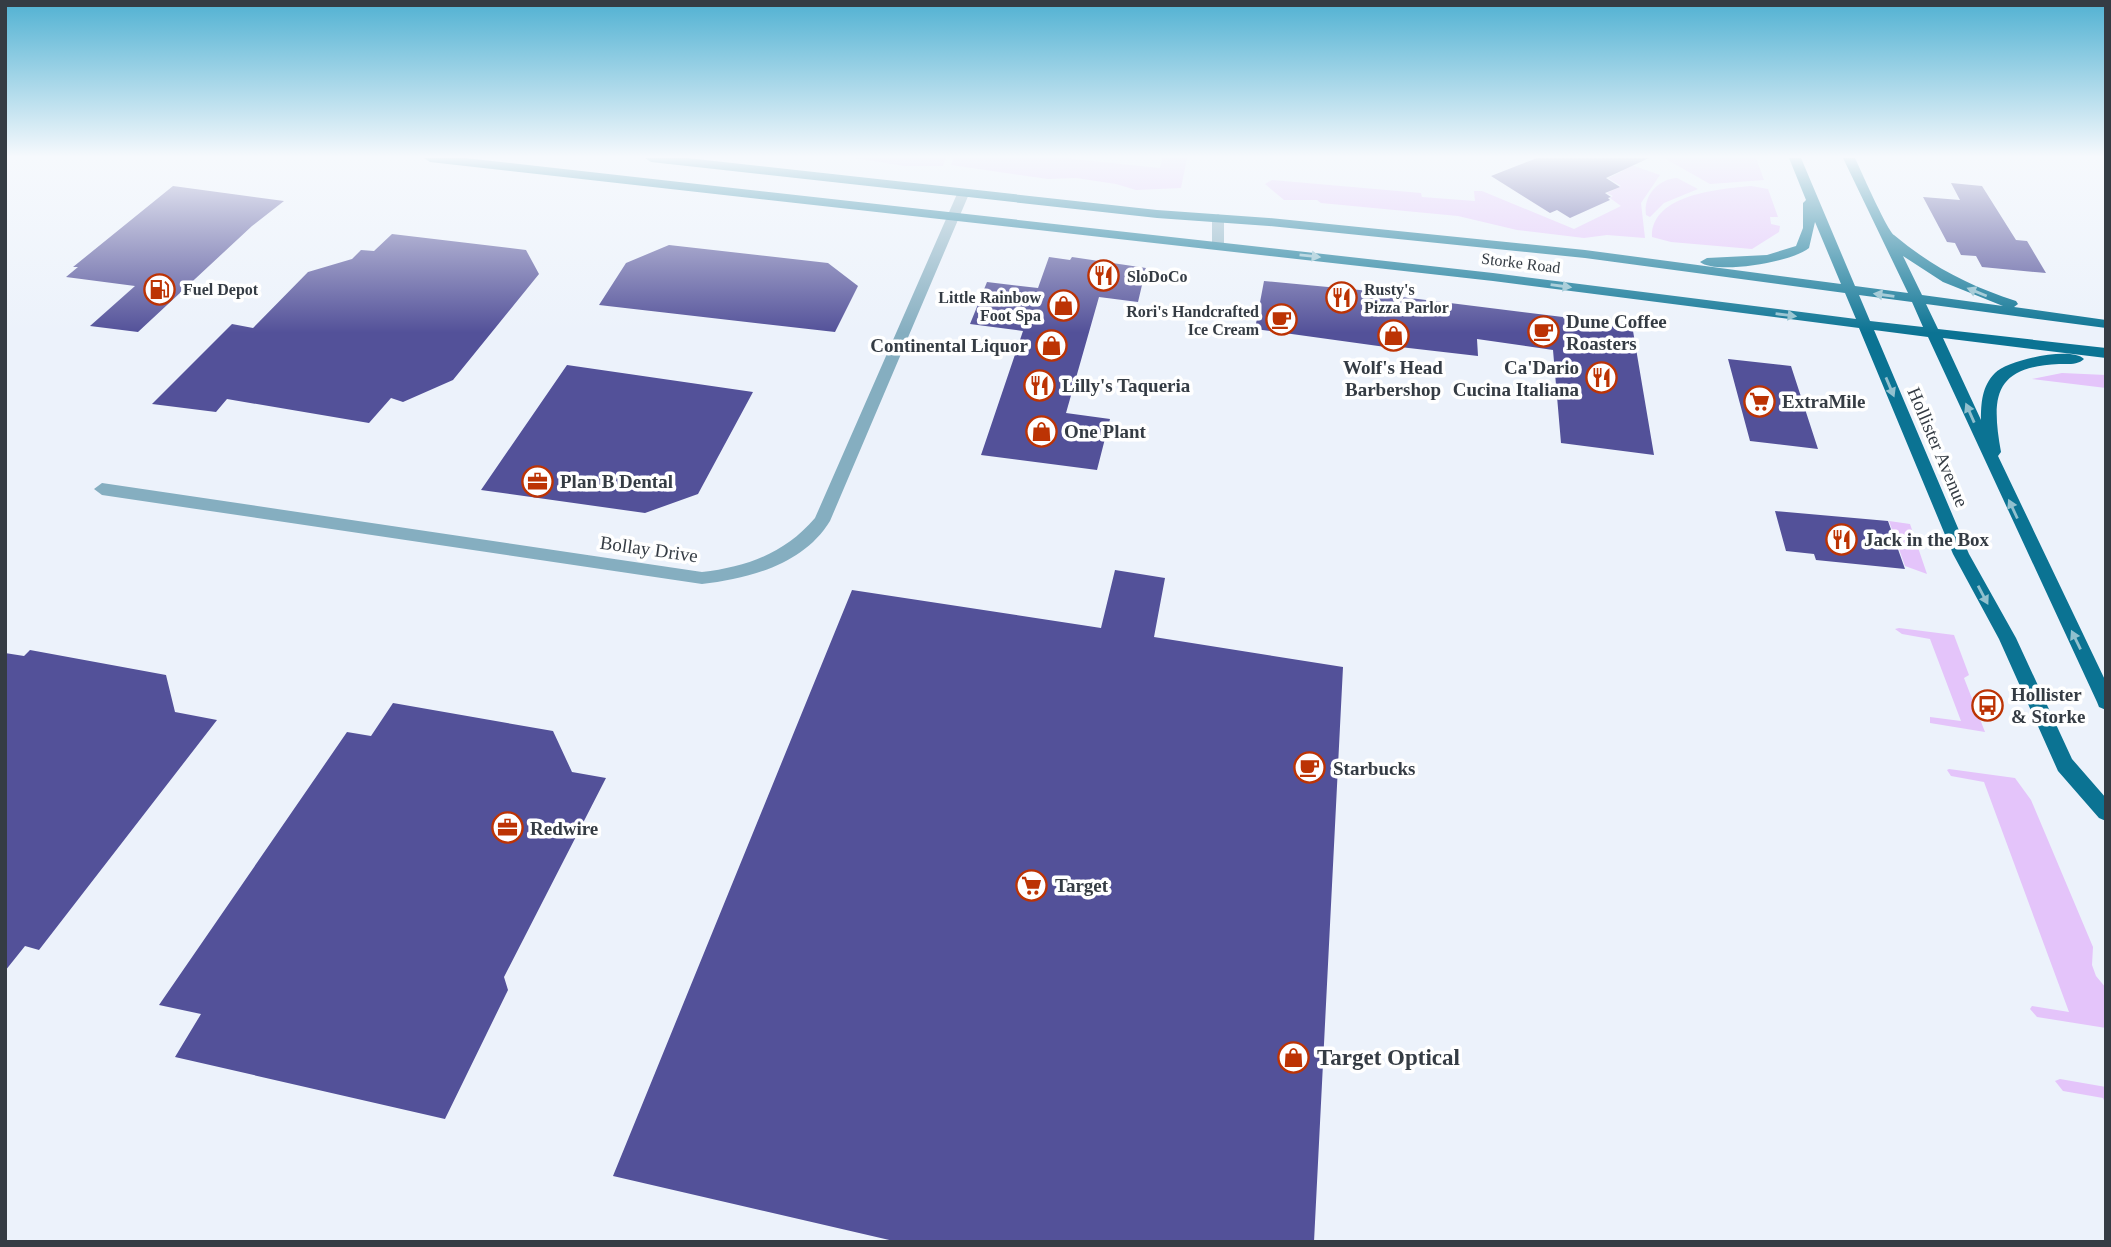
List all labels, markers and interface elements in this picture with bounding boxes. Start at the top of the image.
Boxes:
street label: Storke Road [1480,250,1562,276]
one-way arrow [1299,251,1321,262]
restaurant icon: SloDoCo [1087,259,1121,293]
place label: SloDoCo [1127,268,1187,285]
fuel station icon: Fuel Depot [143,272,177,306]
one-way arrow [1550,280,1572,291]
place label: Fuel Depot [183,281,259,299]
restaurant icon: Rusty's Pizza Parlor [1324,281,1358,315]
place label: Rusty's Pizza Parlor [1364,281,1449,316]
one-way arrow [1966,286,1987,297]
place label: Little Rainbow Foot Spa [938,289,1041,325]
shop icon: Little Rainbow Foot Spa [1047,289,1081,323]
one-way arrow [1873,290,1895,301]
place label: Rori's Handcrafted Ice Cream [1126,303,1260,338]
cafe icon: Rori's Handcrafted Ice Cream [1265,303,1299,337]
one-way arrow [1776,310,1798,321]
place label: Dune Coffee Roasters [1566,311,1667,354]
cafe icon: Dune Coffee Roasters [1526,315,1560,349]
shop icon: Wolf's Head Barbershop [1376,319,1410,353]
shop icon: Continental Liquor [1034,328,1068,362]
place label: Continental Liquor [870,335,1029,356]
place label: Wolf's Head Barbershop [1343,357,1443,400]
place label: Ca'Dario Cucina Italiana [1453,357,1579,400]
restaurant icon: Ca'Dario Cucina Italiana [1585,361,1619,395]
restaurant icon: Lilly's Taqueria [1022,368,1056,402]
place label: Lilly's Taqueria [1062,375,1191,396]
one-way arrow [1885,377,1896,398]
supermarket icon: ExtraMile [1742,384,1776,418]
street label: Hollister Avenue [1903,384,1973,510]
place label: ExtraMile [1782,391,1865,412]
one-way arrow [1964,403,1976,423]
shop icon: One Plant [1024,414,1058,448]
place label: One Plant [1064,421,1146,442]
office icon: Plan B Dental [520,464,554,498]
place label: Plan B Dental [560,471,673,492]
one-way arrow [2007,498,2018,519]
restaurant icon: Jack in the Box [1824,522,1858,556]
place label: Jack in the Box [1864,529,1990,550]
street label: Bollay Drive [599,532,699,566]
one-way arrow [1977,585,1989,605]
one-way arrow [2070,630,2081,651]
place label: Hollister & Storke [2011,684,2085,727]
bus stop icon: Hollister & Storke [1971,688,2005,722]
cafe icon: Starbucks [1293,751,1327,785]
place label: Starbucks [1333,758,1415,779]
office icon: Redwire [490,811,524,845]
place label: Redwire [530,818,598,839]
supermarket icon: Target [1015,868,1049,902]
place label: Target [1055,875,1109,896]
shop icon: Target Optical [1277,1040,1311,1074]
place label: Target Optical [1317,1045,1460,1070]

